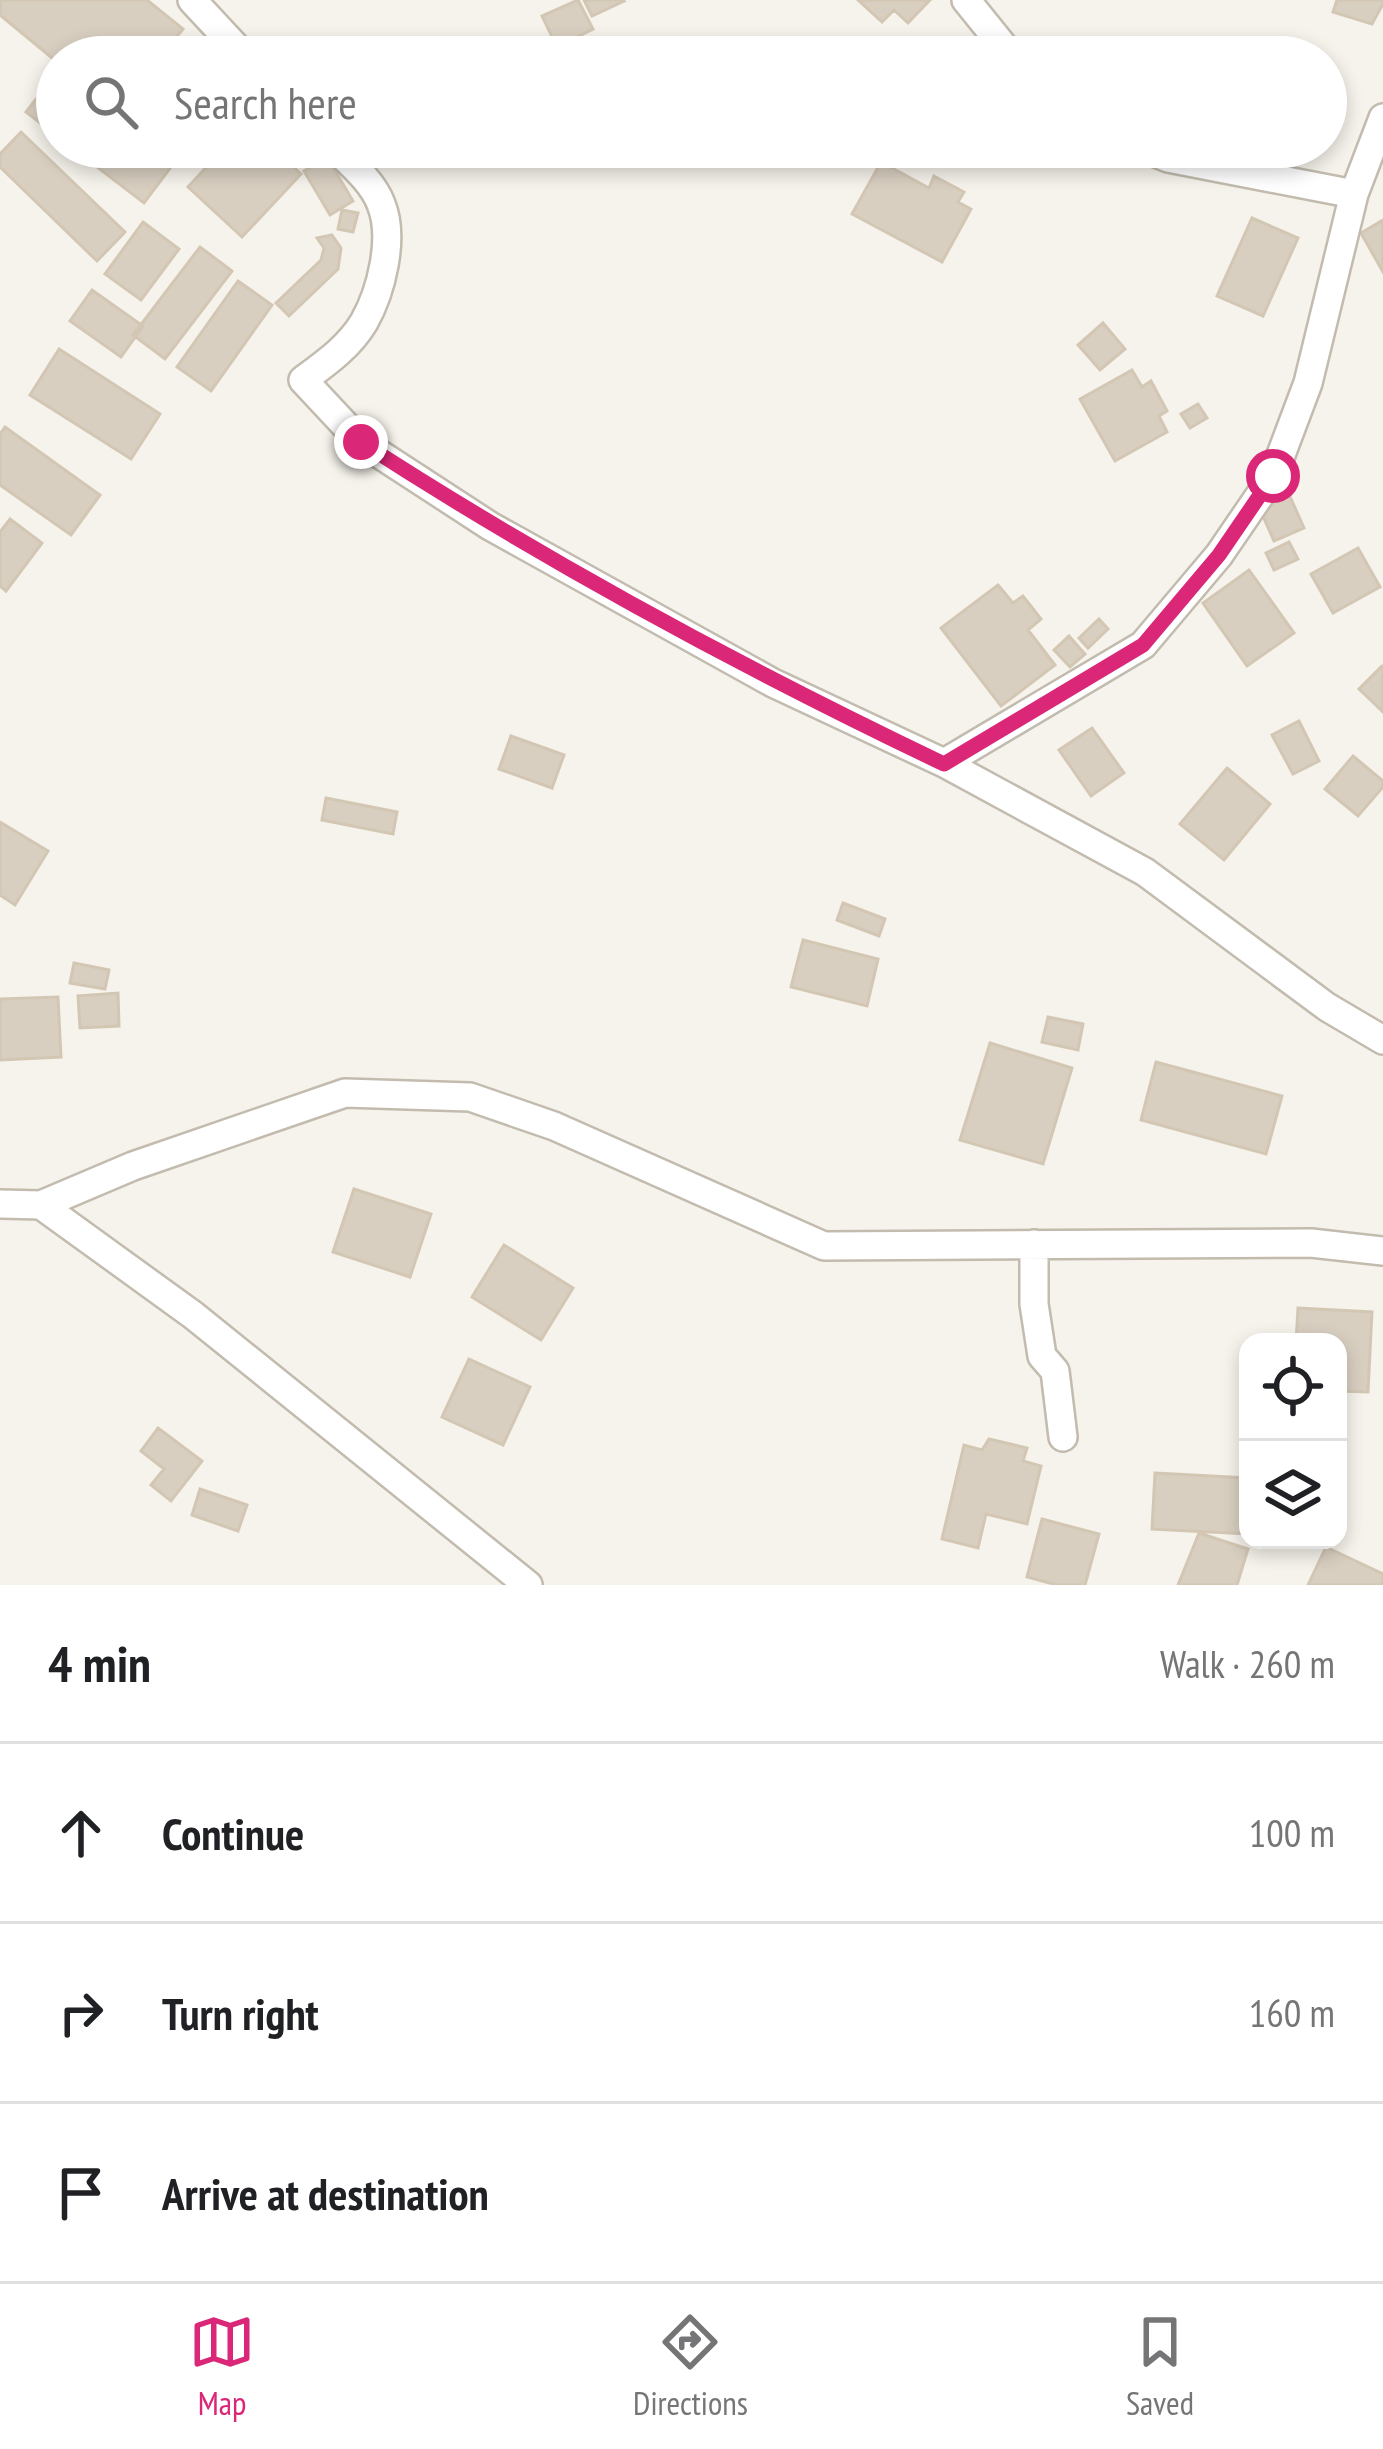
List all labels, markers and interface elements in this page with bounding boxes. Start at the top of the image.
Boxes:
search box [36,36,1347,168]
icon: search [78,69,144,135]
text: Search here [174,73,357,131]
route end [334,415,388,469]
route start [1246,449,1300,503]
map controls [1239,1333,1347,1549]
button: locate [1239,1333,1347,1441]
button: layers [1239,1441,1347,1549]
text: 4 min [48,1630,151,1696]
text: Walk · 260 m [1160,1638,1335,1689]
icon: ahead [48,1800,114,1866]
text: Continue [162,1804,304,1862]
text: 100 m [1249,1807,1335,1858]
icon: right [48,1980,114,2046]
text: Turn right [162,1984,319,2042]
text: 160 m [1249,1987,1335,2038]
icon: arrive [48,2160,114,2226]
text: Arrive at destination [162,2164,489,2222]
tab: Map [189,2309,255,2424]
tab: Directions [633,2309,748,2424]
tab: Saved [1126,2309,1194,2424]

